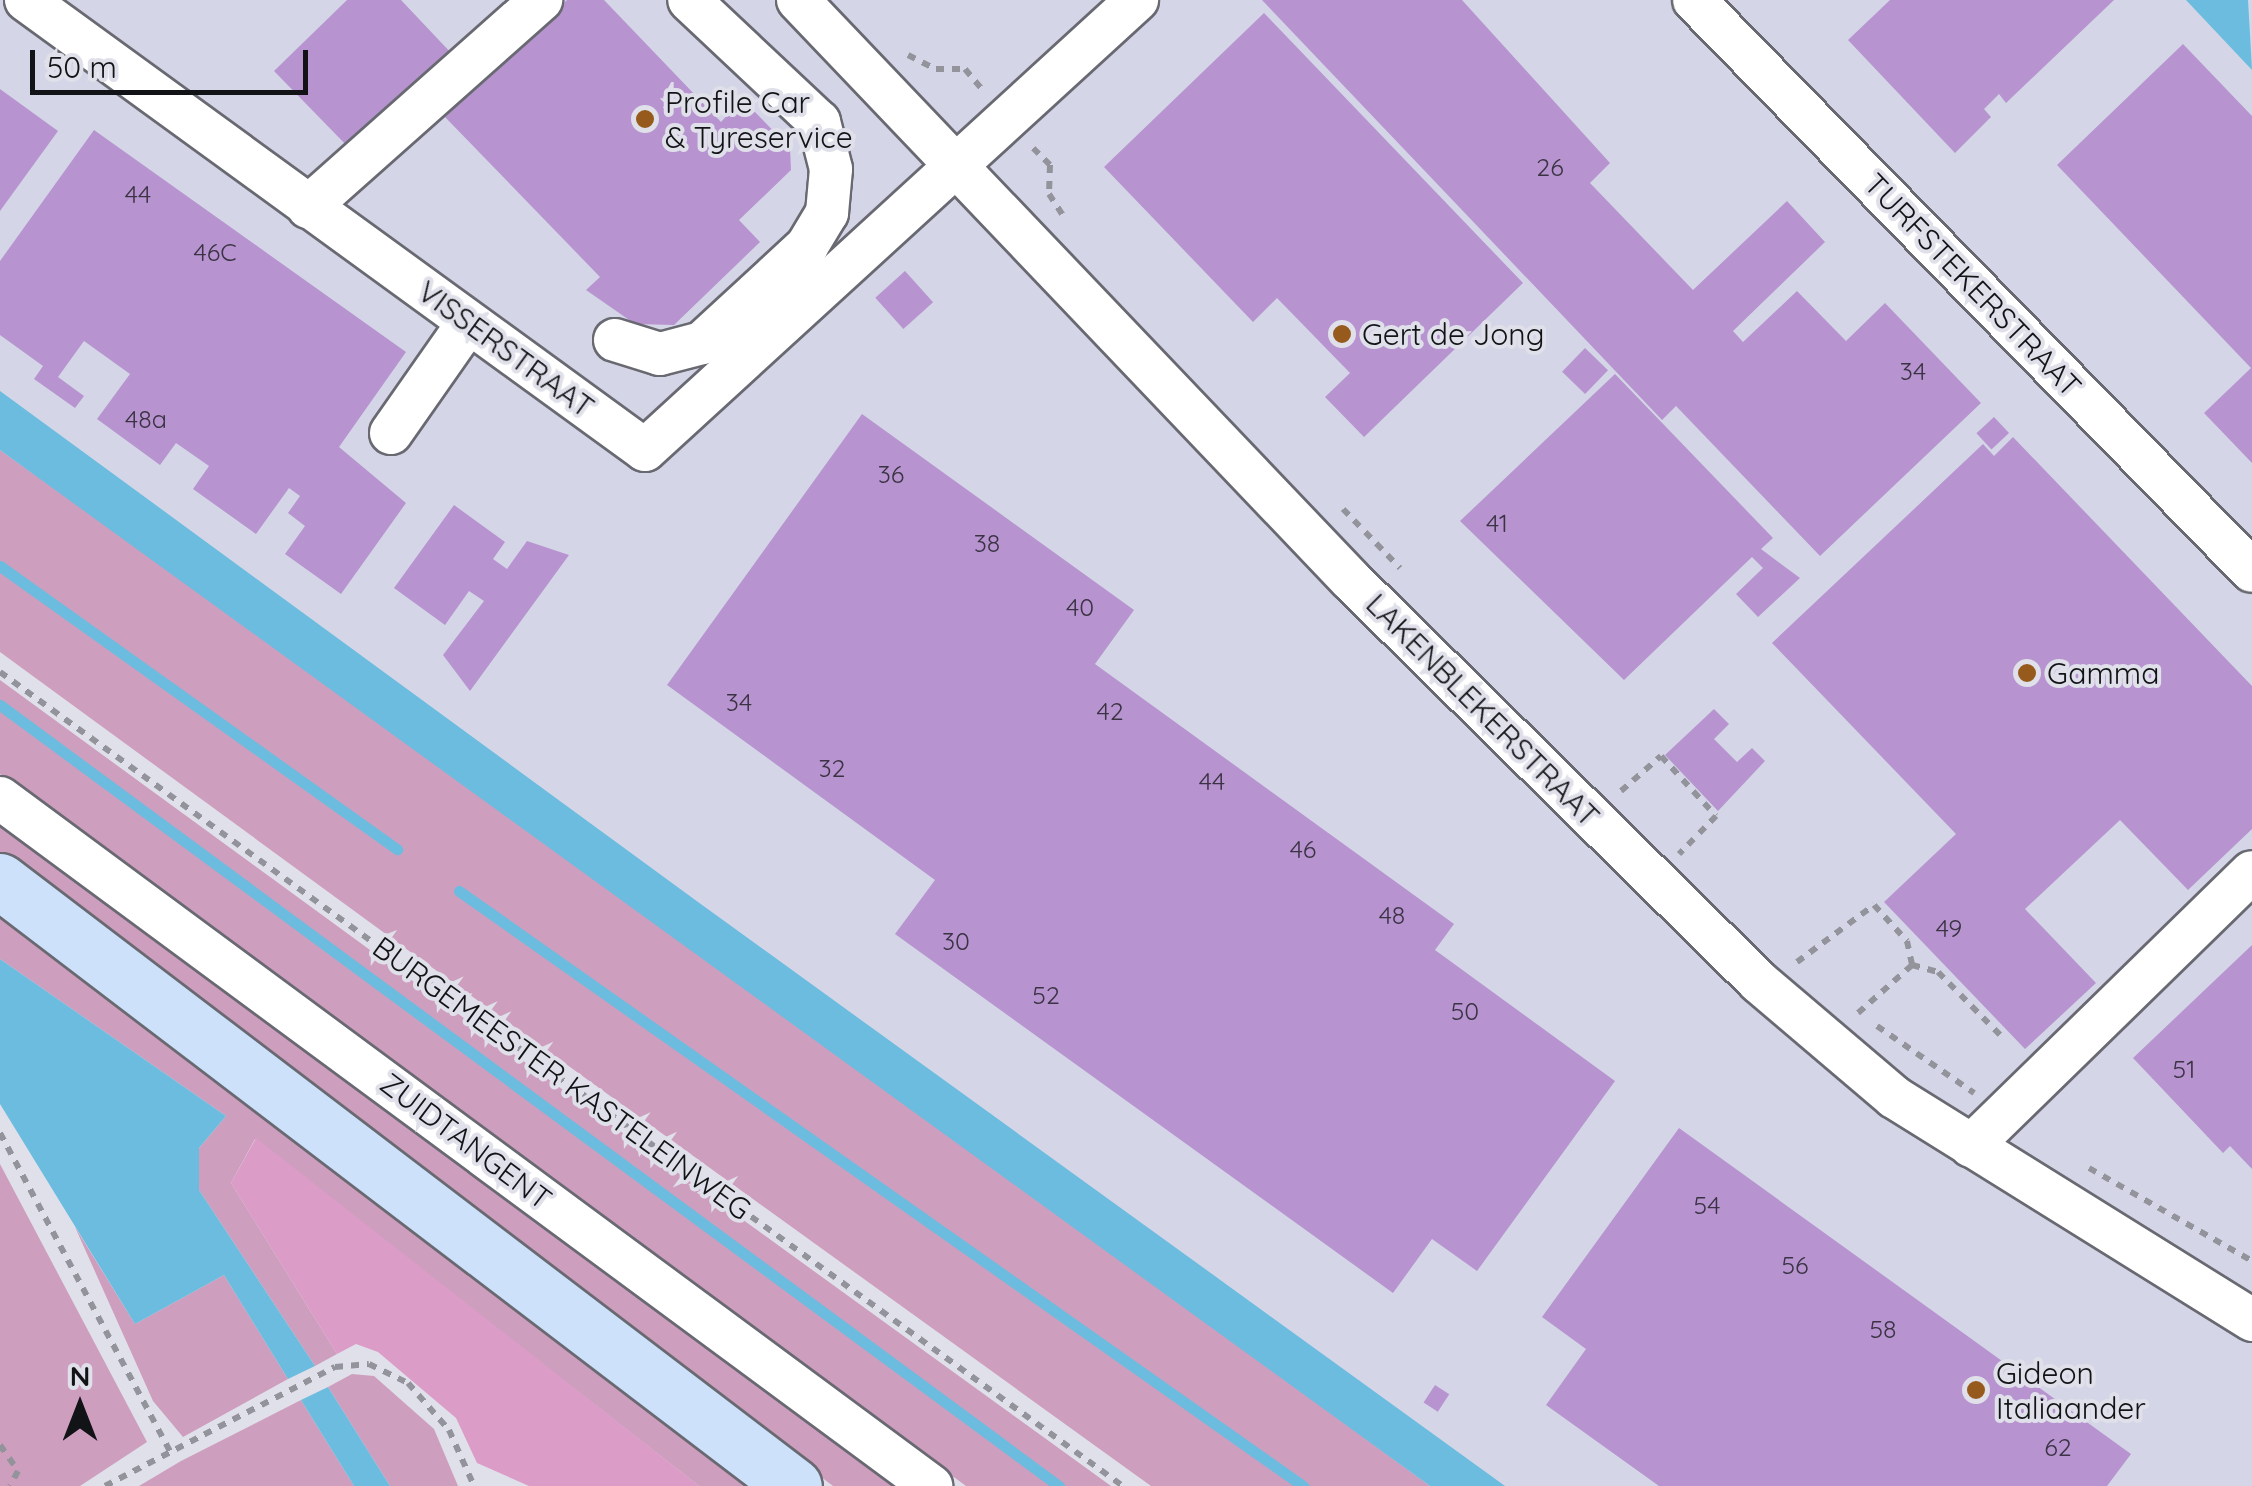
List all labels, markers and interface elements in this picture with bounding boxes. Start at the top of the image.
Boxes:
scale bar [35,30,312,92]
text: 50 m [47,48,117,86]
place label: Profile Car & Tyreservice [665,84,853,154]
marker: Profile Car & Tyreservice [634,108,656,130]
house number: 26 [1536,152,1564,182]
street label: TURFSTEKERSTRAAT [1857,166,2089,404]
house number: 44 [125,179,151,209]
house number: 46C [194,237,236,267]
street label: VISSERSTRAAT [411,273,601,425]
place label: Gert de Jong [1362,316,1544,352]
marker: Gert de Jong [1331,323,1353,345]
house number: 34 [1900,356,1926,386]
house number: 48a [125,404,167,434]
house number: 36 [878,459,904,489]
house number: 41 [1486,508,1508,538]
house number: 38 [974,528,1000,558]
street label: LAKENBLEKERSTRAAT [1359,586,1607,834]
house number: 40 [1066,592,1094,622]
place label: Gamma [2047,655,2159,691]
marker: Gamma [2016,662,2038,684]
house number: 34 [726,687,752,717]
house number: 42 [1096,696,1124,726]
house number: 32 [819,753,845,783]
house number: 44 [1199,766,1225,796]
house number: 46 [1290,834,1316,864]
house number: 48 [1379,900,1405,930]
house number: 49 [1936,913,1962,943]
house number: 30 [942,926,970,956]
street label: BURGEMEESTER KASTELEINWEG [366,929,758,1227]
house number: 52 [1032,980,1060,1010]
house number: 50 [1451,996,1479,1026]
house number: 51 [2173,1054,2195,1084]
street label: ZUIDTANGENT [373,1065,559,1217]
house number: 54 [1694,1190,1720,1220]
house number: 56 [1781,1250,1809,1280]
house number: 58 [1869,1314,1897,1344]
place label: Gideon Italiaander [1996,1355,2146,1426]
north arrow [30,1356,130,1456]
text: N [70,1358,90,1393]
marker: Gideon Italiaander [1965,1379,1987,1401]
house number: 62 [2044,1432,2072,1462]

